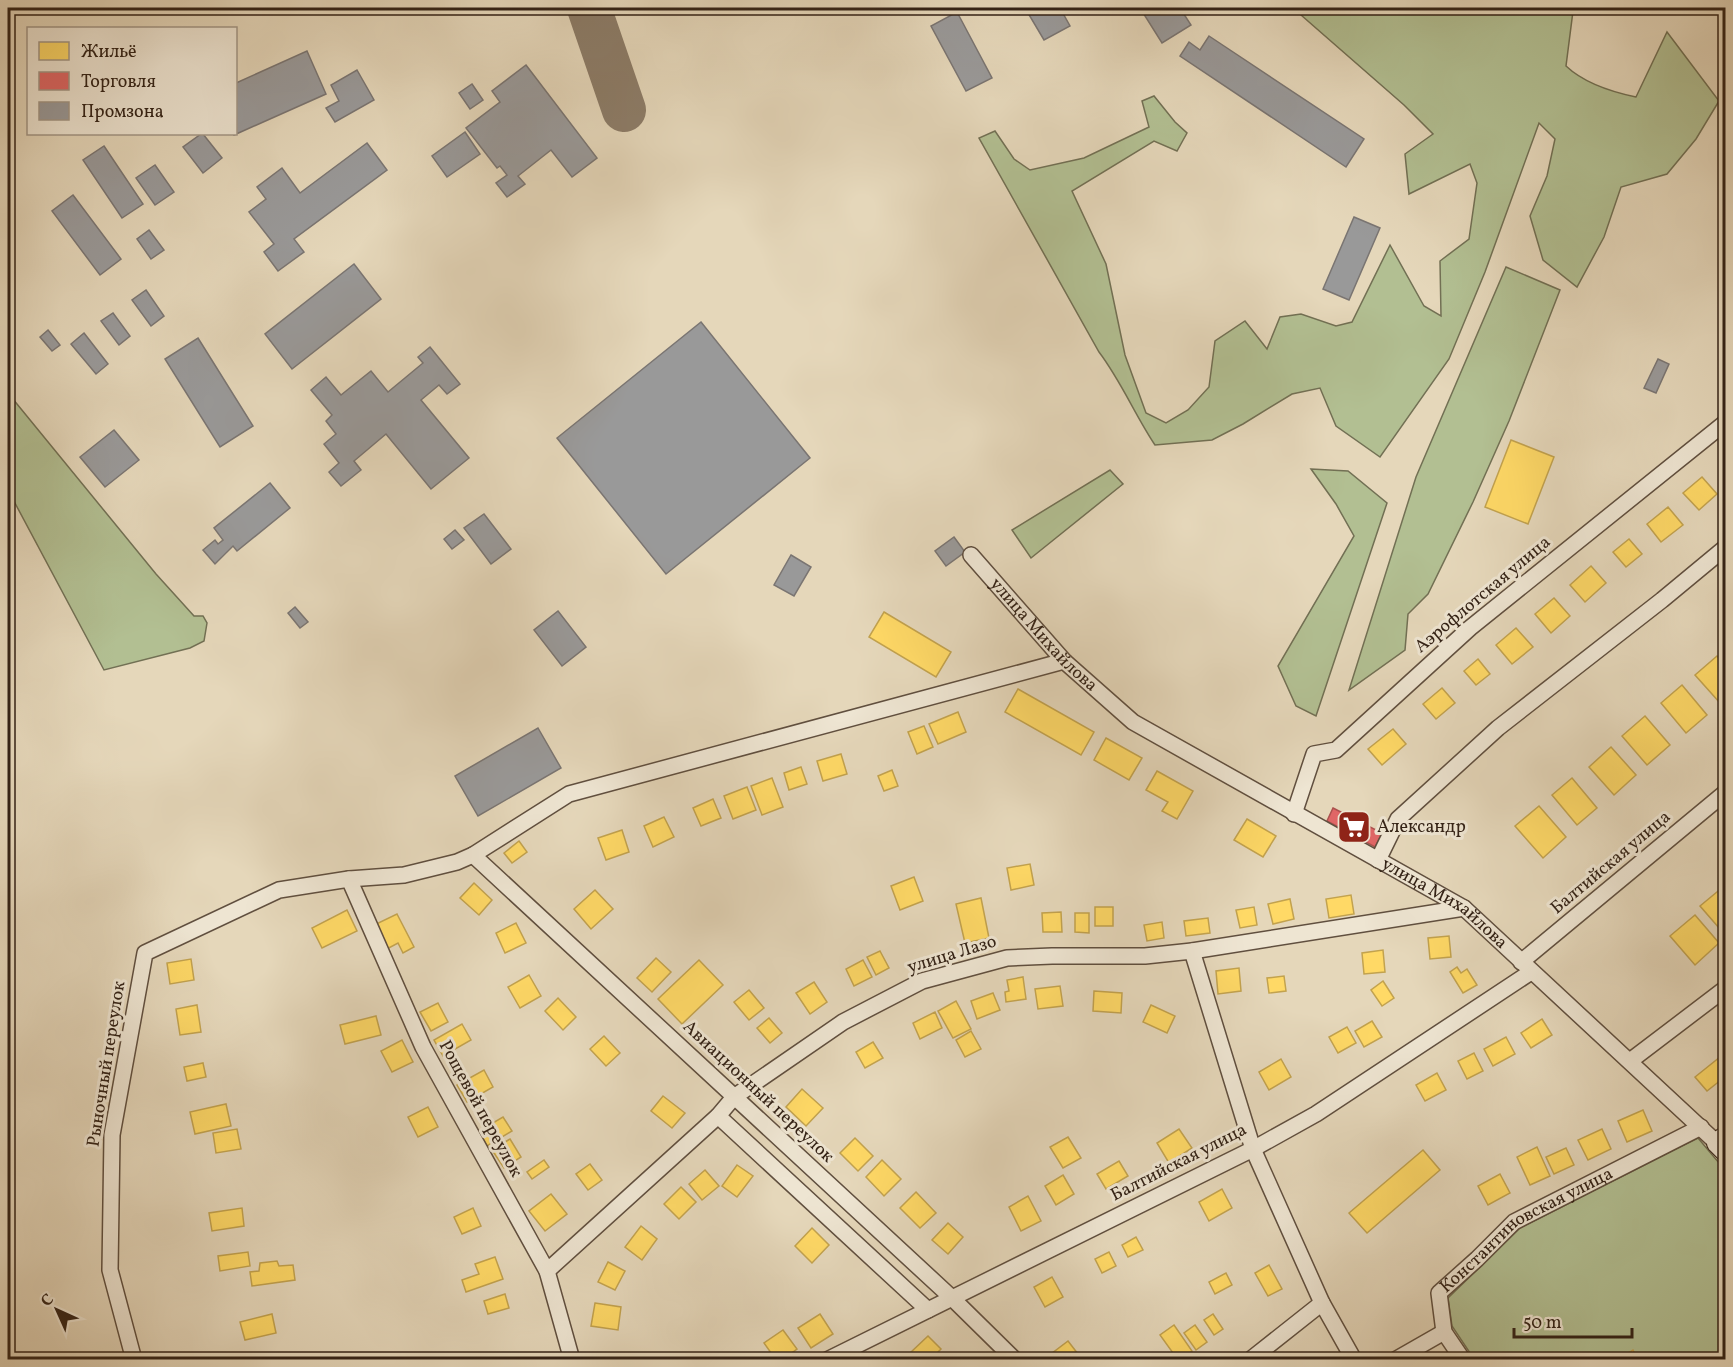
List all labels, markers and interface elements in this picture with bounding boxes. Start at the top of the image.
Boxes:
legend [27,27,237,135]
text: Жильё [81,40,137,65]
text: Торговля [81,70,156,95]
text: Промзона [81,100,164,125]
street label: Аэрофлотская улица [1410,530,1557,659]
street label: улица Михайлова [984,572,1103,698]
street label: Балтийская улица [1546,805,1676,921]
supermarket icon: Александр [1336,809,1372,845]
place label: Александр [1377,815,1466,840]
street label: улица Михайлова [1377,852,1513,955]
street label: улица Лазо [904,930,1000,980]
street label: Рыночный переулок [82,979,133,1149]
street label: Авиационный переулок [677,1015,839,1169]
street label: Рощевой переулок [432,1036,528,1182]
street label: Балтийская улица [1107,1118,1251,1208]
street label: Константиновская улица [1434,1161,1617,1299]
north arrow [27,1280,87,1340]
text: С [36,1289,59,1312]
scale bar [1514,1301,1632,1339]
text: 50 m [1523,1311,1562,1336]

